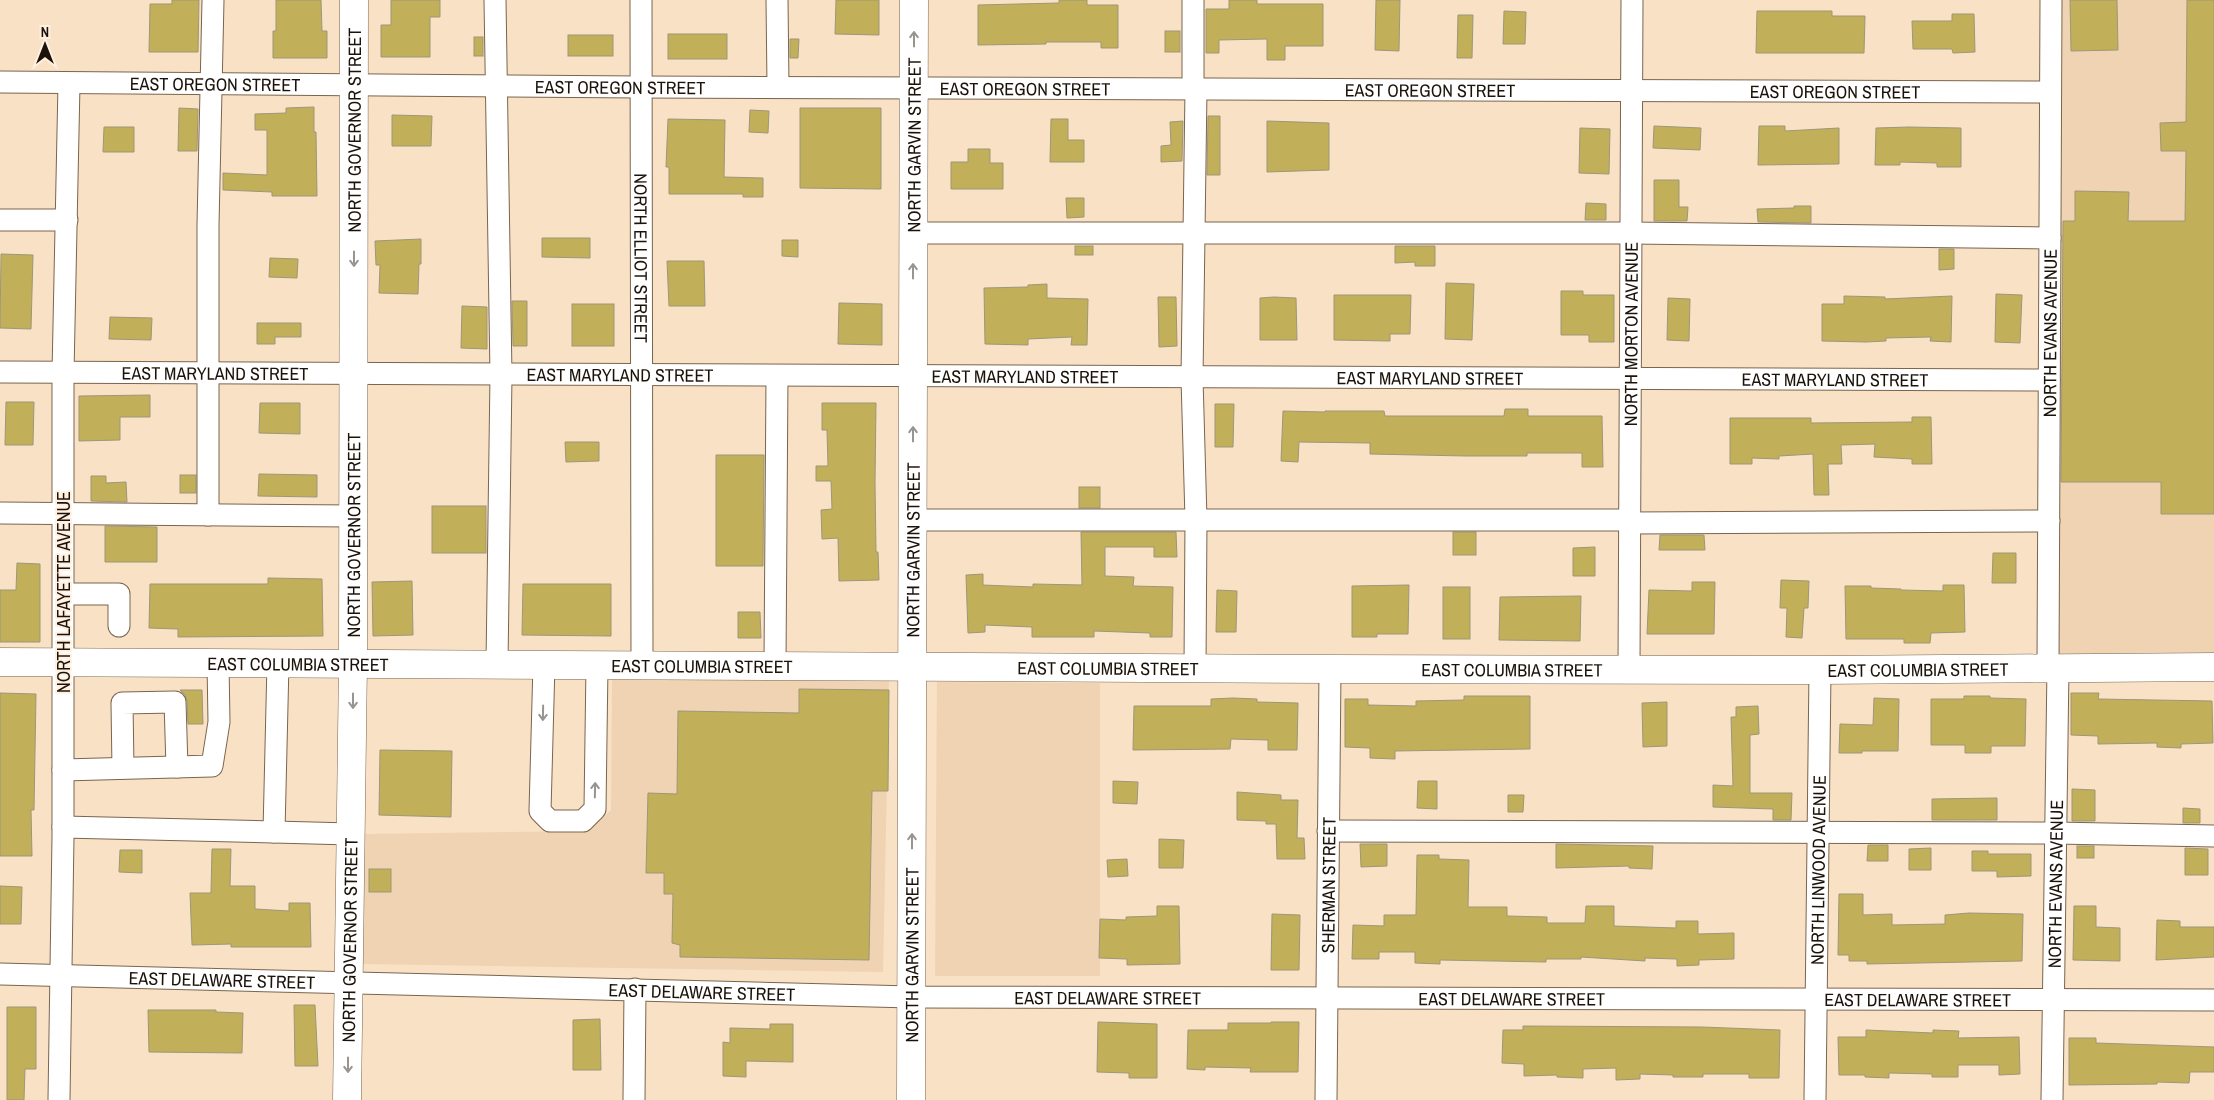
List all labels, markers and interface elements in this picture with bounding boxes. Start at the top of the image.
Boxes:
north arrow [20,20,70,70]
text: N [41,23,49,41]
street label: NORTH GOVERNOR STREET [341,28,366,233]
one-way arrow [909,31,919,48]
street label: NORTH GARVIN STREET [901,57,926,233]
street label: EAST OREGON STREET [130,71,300,97]
street label: EAST OREGON STREET [535,74,705,100]
street label: EAST OREGON STREET [940,76,1110,101]
street label: EAST OREGON STREET [1345,77,1515,103]
street label: EAST OREGON STREET [1750,78,1920,104]
street label: NORTH ELLIOT STREET [629,173,654,343]
street label: NORTH MORTON AVENUE [1618,242,1643,426]
street label: NORTH EVANS AVENUE [2037,249,2062,417]
one-way arrow [349,250,359,266]
one-way arrow [908,264,918,280]
street label: EAST MARYLAND STREET [122,360,308,386]
street label: EAST MARYLAND STREET [527,362,713,387]
street label: EAST MARYLAND STREET [932,363,1118,389]
street label: EAST MARYLAND STREET [1337,365,1523,390]
street label: EAST MARYLAND STREET [1742,366,1928,392]
one-way arrow [908,426,918,442]
street label: NORTH GOVERNOR STREET [341,433,366,638]
street label: NORTH GARVIN STREET [900,462,925,638]
street label: NORTH LAFAYETTE AVENUE [51,491,76,693]
street label: EAST COLUMBIA STREET [207,651,389,677]
street label: EAST COLUMBIA STREET [611,653,793,679]
street label: EAST COLUMBIA STREET [1017,655,1199,681]
street label: EAST COLUMBIA STREET [1827,656,2009,682]
street label: EAST COLUMBIA STREET [1421,657,1603,682]
one-way arrow [348,692,358,709]
one-way arrow [538,704,548,721]
street label: NORTH LINWOOD AVENUE [1804,775,1831,965]
one-way arrow [590,782,600,798]
street label: NORTH EVANS AVENUE [2041,800,2069,968]
street label: SHERMAN STREET [1315,817,1341,953]
one-way arrow [907,834,917,850]
street label: NORTH GOVERNOR STREET [335,837,363,1043]
street label: NORTH GARVIN STREET [899,867,924,1043]
street label: EAST DELAWARE STREET [128,965,316,994]
street label: EAST DELAWARE STREET [608,977,795,1007]
street label: EAST DELAWARE STREET [1014,985,1201,1010]
street label: EAST DELAWARE STREET [1418,986,1605,1011]
street label: EAST DELAWARE STREET [1824,987,2011,1012]
one-way arrow [343,1056,353,1073]

